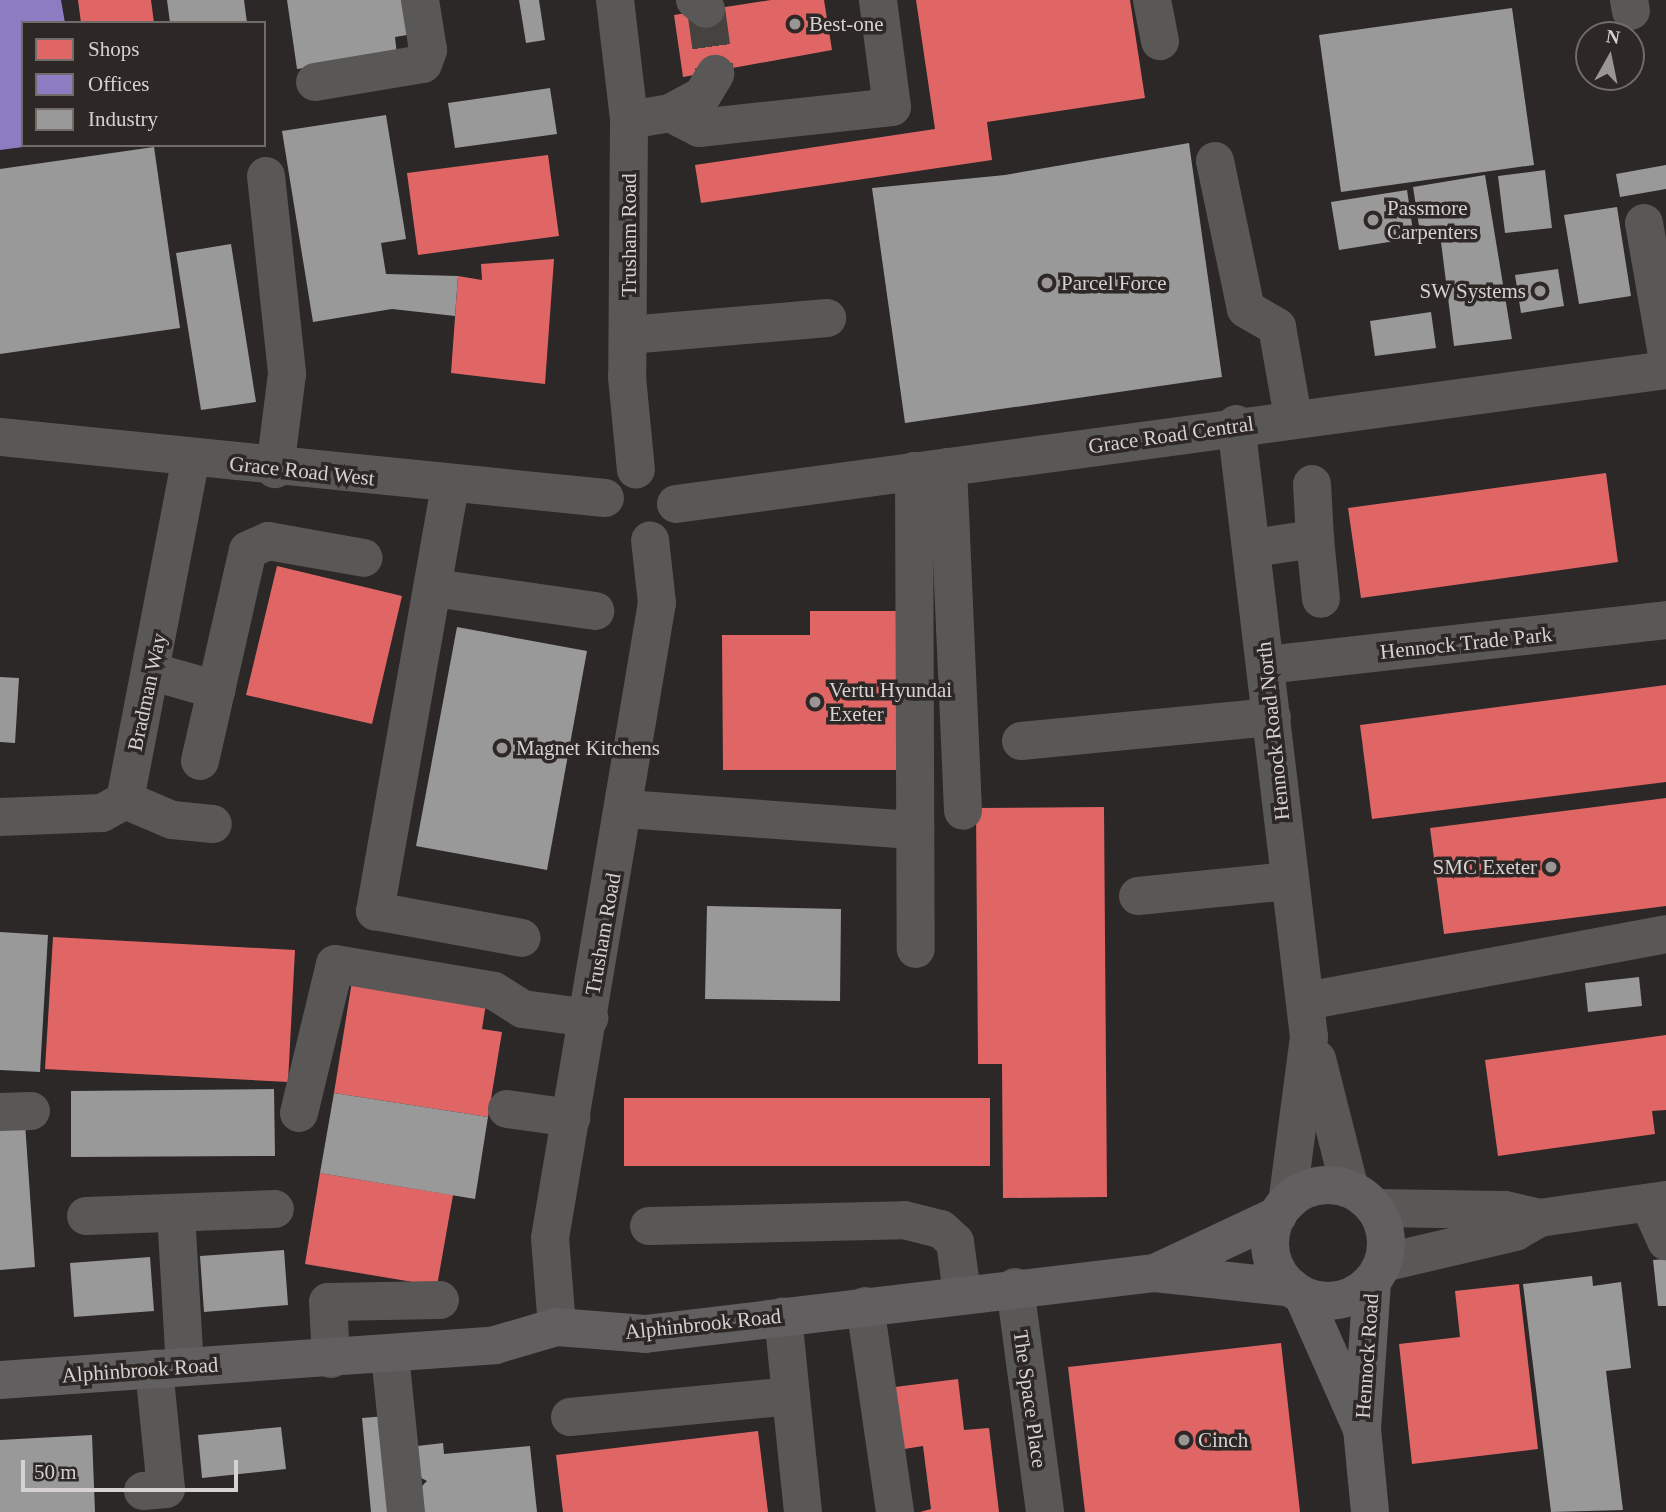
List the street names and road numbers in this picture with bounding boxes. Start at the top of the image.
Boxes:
street label: Trusham Road [616,173,642,297]
street label: Grace Road Central [1087,411,1255,459]
street label: Grace Road West [228,451,376,491]
street label: Hennock Trade Park [1379,621,1553,665]
street label: Bradman Way [122,631,172,753]
street label: Hennock Road North [1251,640,1295,822]
street label: Trusham Road [580,871,626,997]
street label: Hennock Road [1350,1293,1384,1419]
street label: Alphinbrook Road [624,1303,782,1345]
street label: The Space Place [1008,1329,1052,1469]
street label: Alphinbrook Road [61,1352,219,1388]

